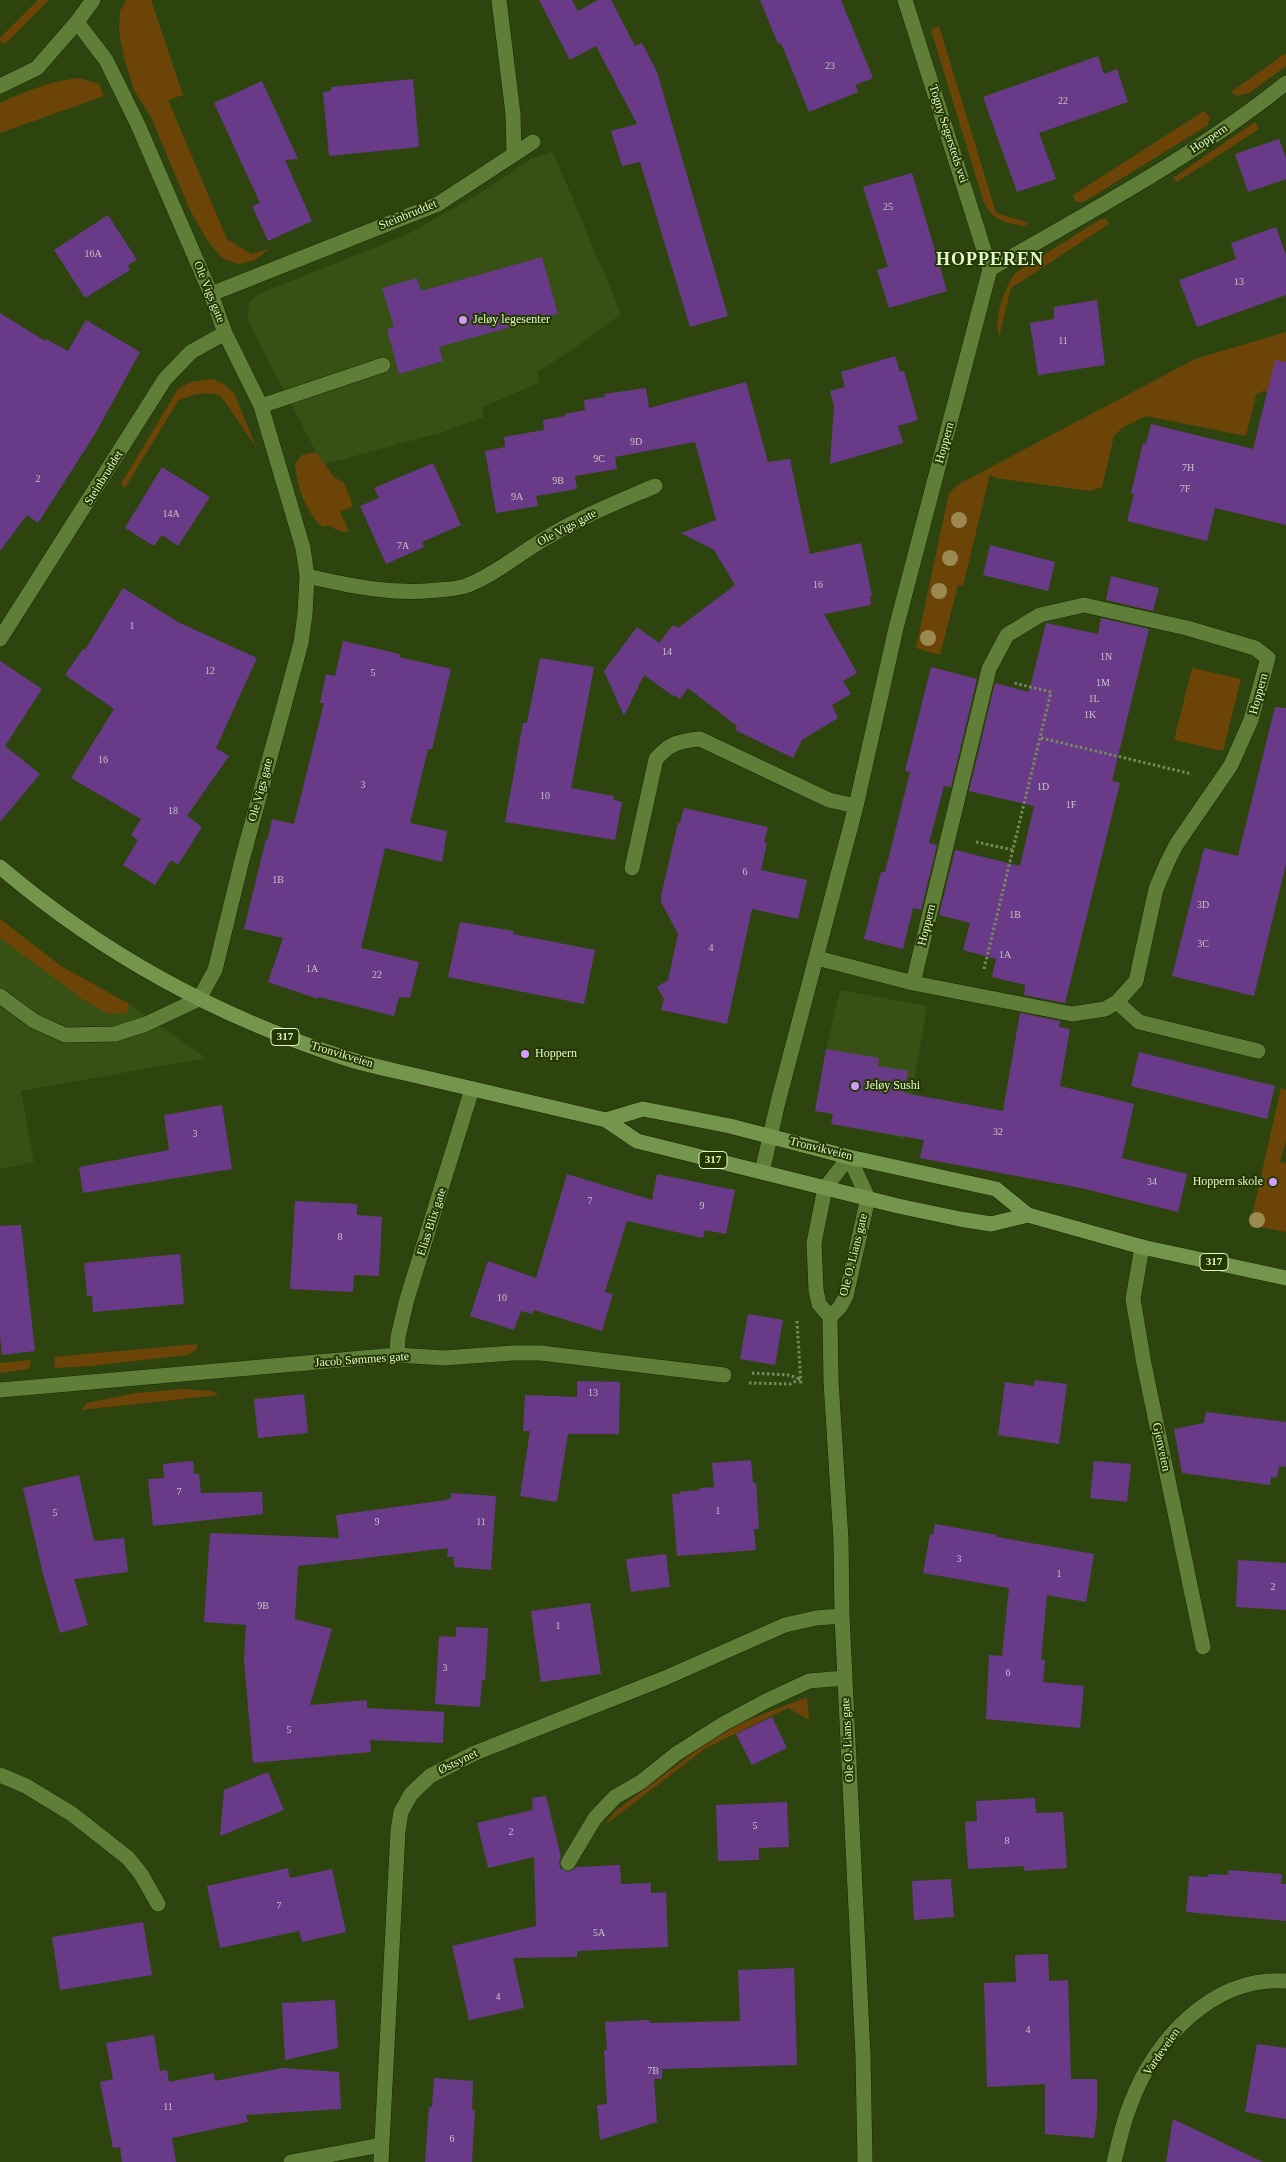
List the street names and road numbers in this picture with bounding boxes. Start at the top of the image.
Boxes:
street label: Togny Segersteds vei [925,83,971,185]
street label: Hoppern [1188,121,1230,157]
street label: Steinbruddet [377,197,439,233]
street label: Ole Vigs gate [190,259,228,325]
street label: Hoppern [933,421,957,465]
street label: Steinbruddet [82,448,126,508]
street label: Ole Vigs gate [535,506,599,550]
street label: Hoppern [1247,672,1271,716]
street label: Ole Vigs gate [246,757,276,823]
street label: Hoppern [915,903,939,947]
road number: 317 [271,1028,299,1046]
street label: Tronvikveien [309,1039,375,1071]
street label: Tronvikveien [788,1134,854,1164]
road number: 317 [699,1152,727,1168]
street label: Elias Blix gate [414,1186,450,1258]
street label: Ole O. Lians gate [837,1212,871,1298]
road number: 317 [1200,1254,1228,1270]
street label: Jacob Sømmes gate [314,1350,410,1370]
street label: Gjenveien [1149,1421,1173,1473]
street label: Ole O. Lians gate [839,1697,857,1783]
street label: Østsynet [436,1746,480,1778]
street label: Vardeveien [1141,2026,1183,2078]

